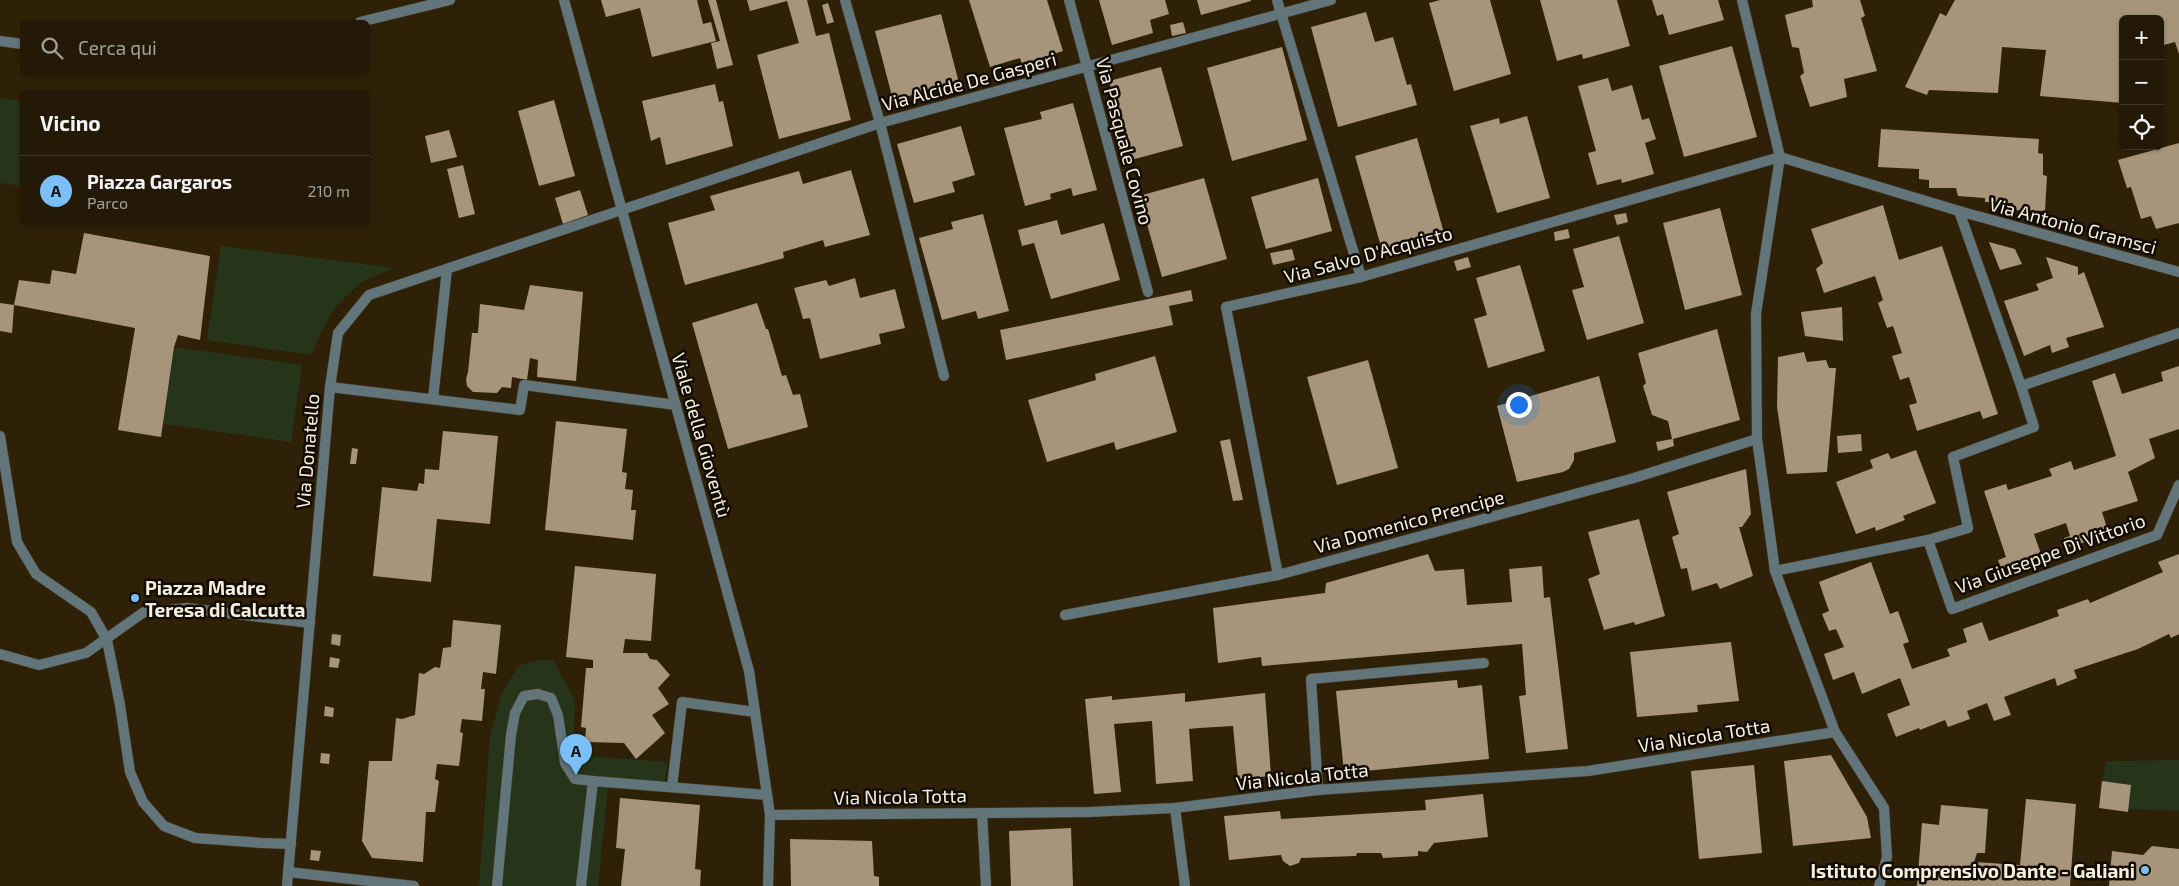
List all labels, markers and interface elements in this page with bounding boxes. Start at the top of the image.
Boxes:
map controls [2119,15,2164,150]
button: + [2119,15,2164,60]
search box [20,20,370,75]
icon: search [38,34,66,62]
text: Cerca qui [78,36,157,59]
street label: Via Alcide De Gasperi [879,47,1059,115]
street label: Via Pasquale Covino [1092,55,1158,227]
button: − [2119,60,2164,105]
button: locate [2119,105,2164,150]
text: Vicino [40,110,101,135]
text: Piazza Gargaros [87,170,232,193]
text: A [51,181,61,200]
text: 210 m [307,181,350,200]
street label: Via Antonio Gramsci [1987,192,2159,258]
text: Parco [87,193,128,212]
street label: Via Salvo D'Acquisto [1281,220,1455,288]
street label: Viale della Gioventù [667,350,737,520]
your location [1506,392,1532,418]
street label: Via Donatello [291,393,323,509]
street label: Via Domenico Prencipe [1311,485,1507,557]
street label: Via Giuseppe Di Vittorio [1952,508,2148,598]
place label: Piazza Madre Teresa di Calcutta [145,576,305,621]
marker: Piazza Madre Teresa di Calcutta [129,592,141,604]
street label: Via Nicola Totta [1636,713,1772,757]
pin: A [560,734,592,775]
street label: Via Nicola Totta [1234,758,1370,794]
street label: Via Nicola Totta [833,783,967,809]
place label: Istituto Comprensivo Dante - Galiani [1810,859,2135,882]
marker: Istituto Comprensivo Dante - Galiani [2139,864,2151,876]

